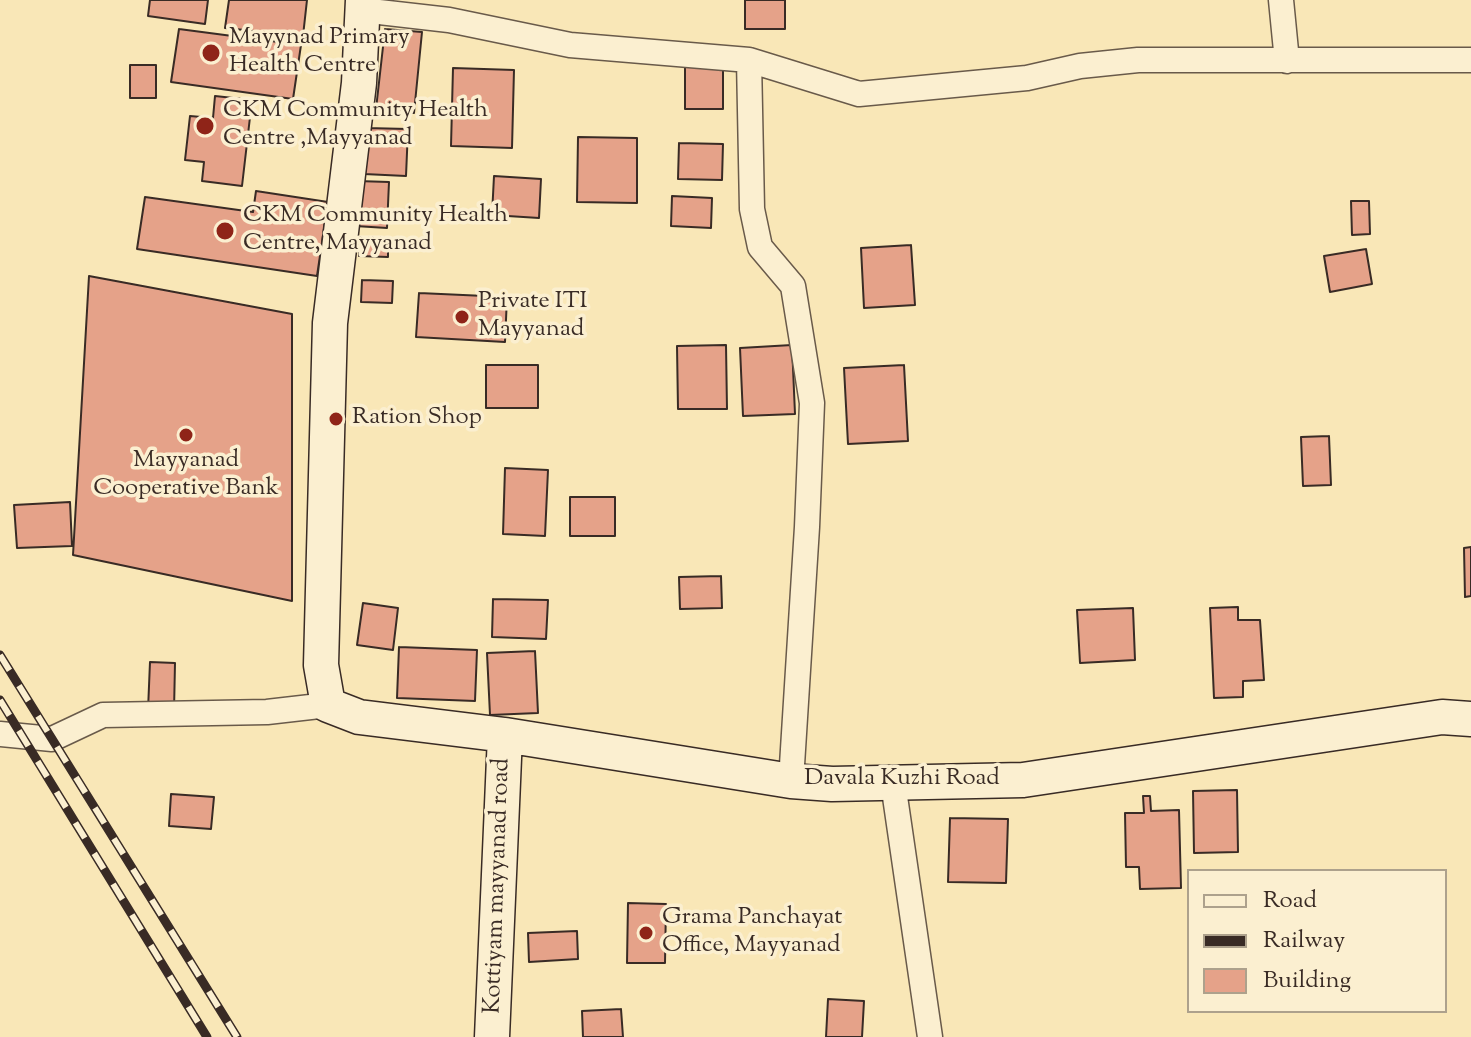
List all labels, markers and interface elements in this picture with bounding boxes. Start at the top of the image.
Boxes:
place label: Mayynad Primary Health Centre [229,25,410,81]
marker: Mayynad Primary Health Centre [200,42,222,64]
place label: CKM Community Health Centre ,Mayyanad [223,98,488,154]
marker: CKM Community Health Centre ,Mayyanad [194,115,216,137]
place label: CKM Community Health Centre, Mayyanad [243,203,508,259]
marker: CKM Community Health Centre, Mayyanad [214,220,236,242]
place label: Private ITI Mayyanad [478,289,587,345]
marker: Private ITI Mayyanad [453,308,471,326]
place label: Ration Shop [352,405,482,433]
marker: Ration Shop [327,410,345,428]
marker: Mayyanad Cooperative Bank [177,426,195,444]
place label: Mayyanad Cooperative Bank [93,448,279,504]
street label: Kottiyam mayyanad road [480,758,518,1014]
street label: Davala Kuzhi Road [804,766,1000,794]
legend [1187,869,1447,1013]
text: Road [1263,884,1317,918]
place label: Grama Panchayat Office, Mayyanad [662,905,842,961]
marker: Grama Panchayat Office, Mayyanad [637,924,655,942]
text: Railway [1263,924,1345,958]
text: Building [1263,964,1351,998]

